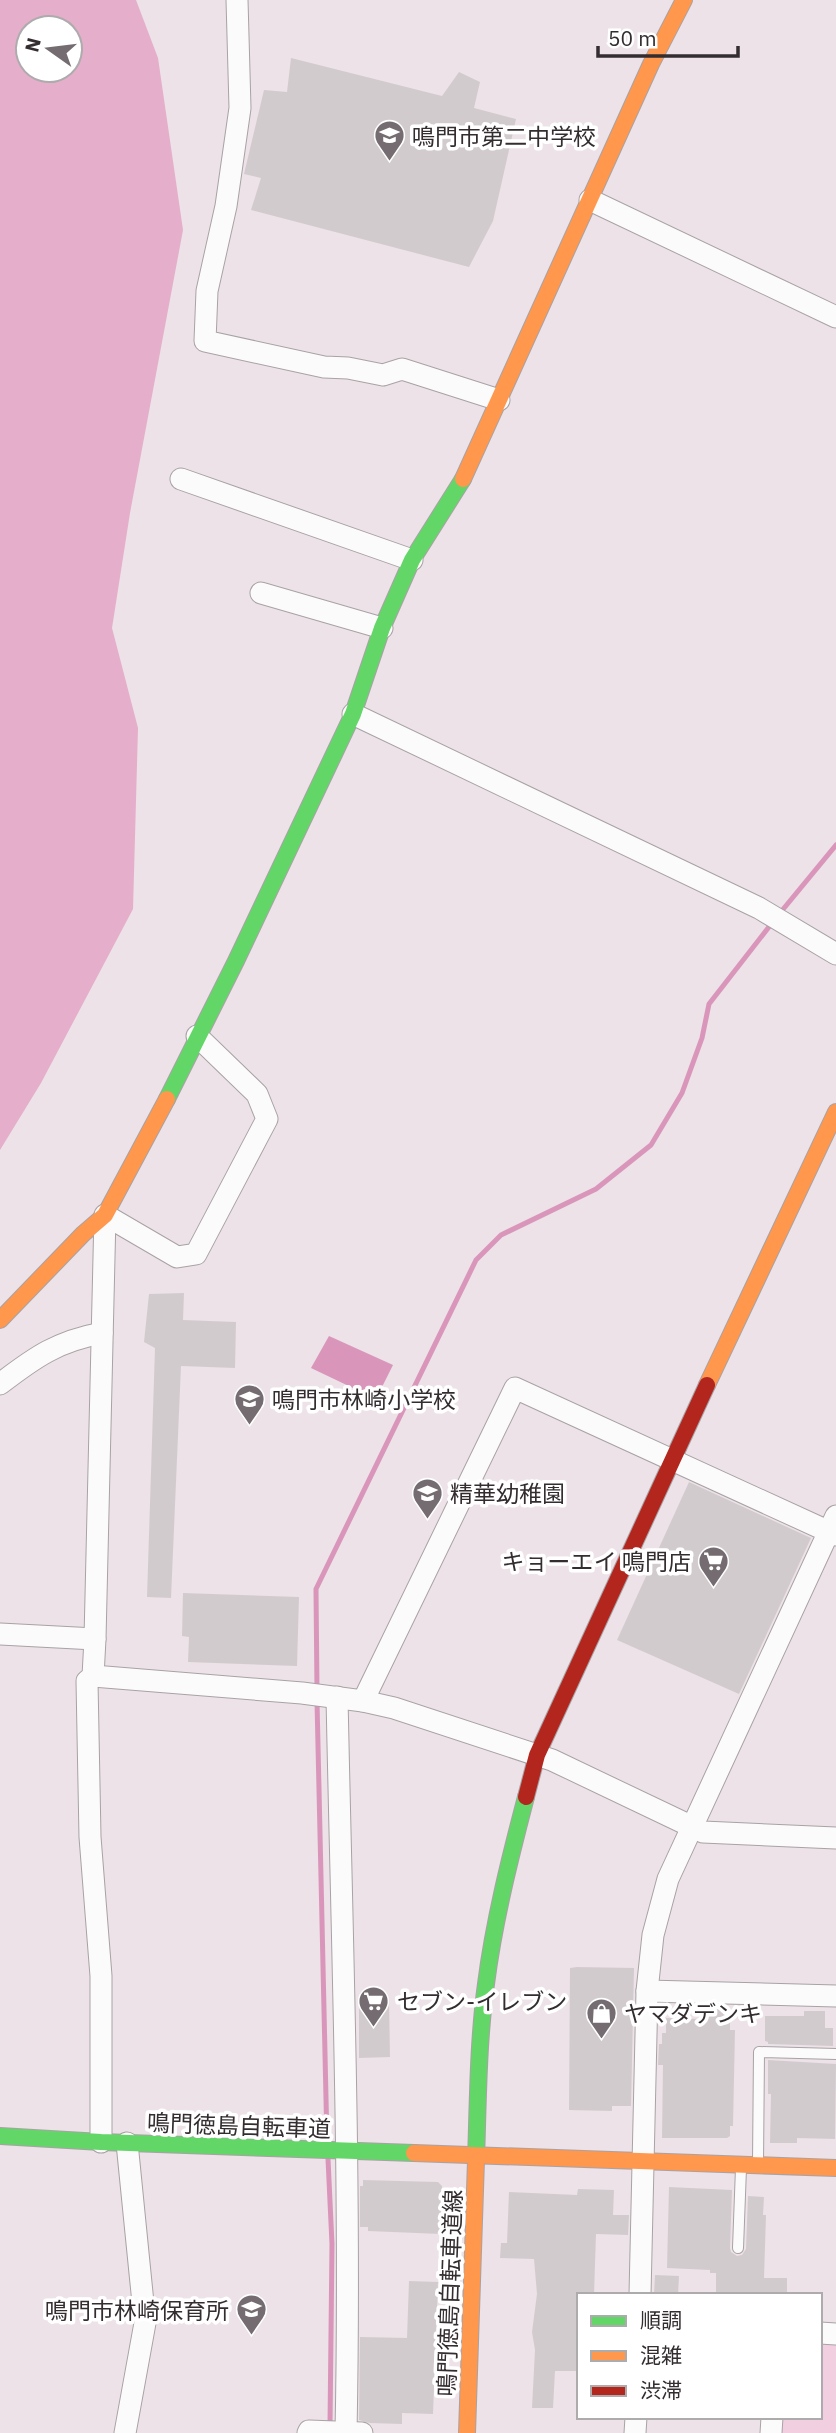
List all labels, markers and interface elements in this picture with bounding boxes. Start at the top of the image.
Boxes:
north arrow [14,14,84,84]
scale bar [598,14,738,58]
text: 50 m [608,24,657,52]
text: N [19,35,46,54]
school or university icon: 鳴門市第二中学校 [372,119,406,163]
place label: 鳴門市第二中学校 [412,121,596,151]
school or university icon: 鳴門市林崎小学校 [232,1382,266,1426]
place label: 鳴門市林崎小学校 [272,1384,456,1414]
school or university icon: 精華幼稚園 [410,1476,444,1520]
place label: 精華幼稚園 [450,1478,565,1508]
supermarket icon: キョーエイ 鳴門店 [697,1544,731,1588]
place label: キョーエイ 鳴門店 [502,1546,691,1576]
supermarket icon: セブン-イレブン [357,1984,391,2028]
place label: セブン-イレブン [397,1986,567,2016]
shop icon: ヤマダデンキ [584,1996,618,2040]
place label: ヤマダデンキ [624,1998,762,2028]
street label: 鳴門徳島自転車道 [147,2107,331,2143]
street label: 鳴門徳島自転車道線 [430,2189,468,2397]
school or university icon: 鳴門市林崎保育所 [235,2293,269,2337]
legend [577,2293,822,2419]
place label: 鳴門市林崎保育所 [45,2295,229,2325]
text: 順調 [640,2306,682,2334]
text: 混雑 [640,2341,682,2369]
text: 渋滞 [640,2376,682,2404]

